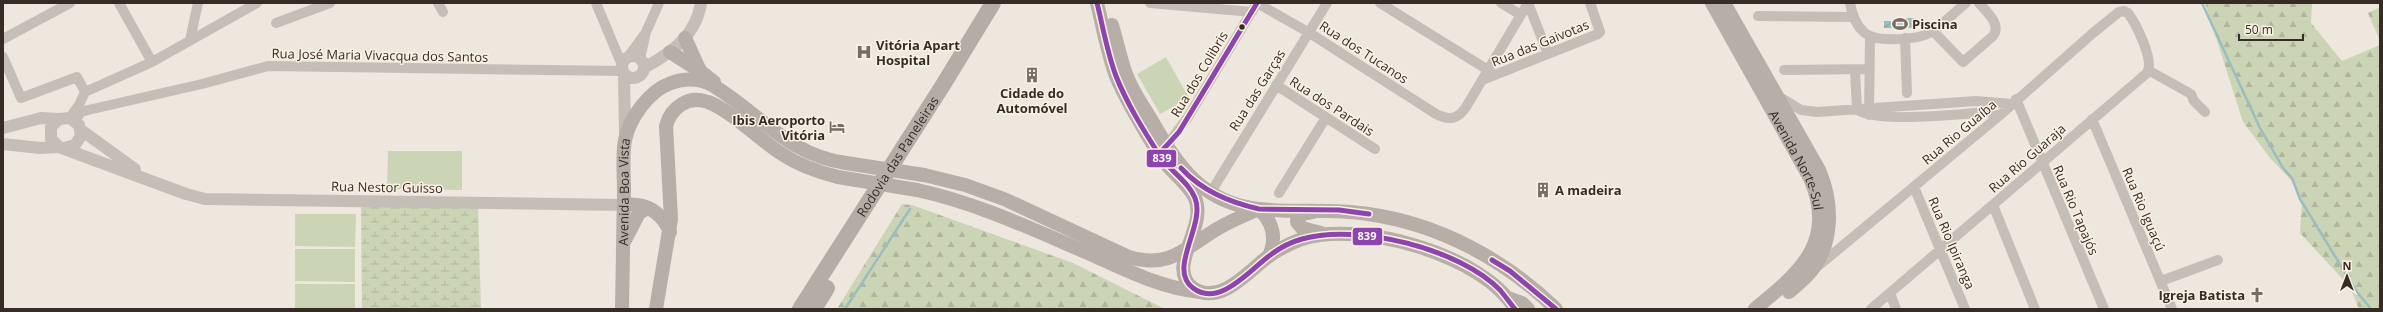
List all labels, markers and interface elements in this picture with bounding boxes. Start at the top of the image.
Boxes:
street label: Rua das Gaivotas [1489,15,1591,71]
sports icon: Piscina [1891,15,1909,33]
place label: Piscina [1912,15,1958,33]
scale bar [2239,16,2303,42]
street label: Rua dos Tucanos [1316,17,1412,87]
text: 50 m [2245,21,2273,38]
unlabelled marker [1237,22,1247,32]
street label: Rua dos Colibris [1166,28,1232,120]
place label: Vitória Apart Hospital [876,36,960,69]
hospital icon: Vitória Apart Hospital [855,43,873,61]
street label: Rua José Maria Vivacqua dos Santos [272,44,488,66]
street label: Rua das Garças [1225,46,1289,134]
building icon: Cidade do Automóvel [1023,66,1041,84]
street label: Rua dos Pardais [1286,72,1378,140]
place label: Cidade do Automóvel [996,84,1068,117]
street label: Rodovia das Paneleiras [852,93,943,220]
street label: Rua Rio Guaíba [1918,95,2000,169]
street label: Avenida Norte-Sul [1765,107,1828,211]
place label: Ibis Aeroporto Vitória [732,111,825,144]
hotel icon: Ibis Aeroporto Vitória [828,118,846,136]
street label: Rua Rio Guaraja [1985,119,2069,197]
street label: Avenida Boa Vista [614,137,634,246]
line badge: 839 [1146,149,1177,168]
text: 839 [1153,150,1171,165]
street label: Rua Rio Tapajós [2049,162,2103,258]
street label: Rua Rio Iguaçú [2118,164,2170,254]
street label: Rua Nestor Guisso [331,177,443,197]
building icon: A madeira [1534,181,1552,199]
place label: A madeira [1555,181,1622,199]
street label: Rua Rio Ipiranga [1924,194,1980,292]
line badge: 839 [1352,227,1383,246]
text: 839 [1358,228,1376,243]
north arrow [2327,256,2367,296]
text: N [2343,258,2351,273]
place label: Igreja Batista [2158,286,2245,304]
church icon: Igreja Batista [2248,286,2266,304]

